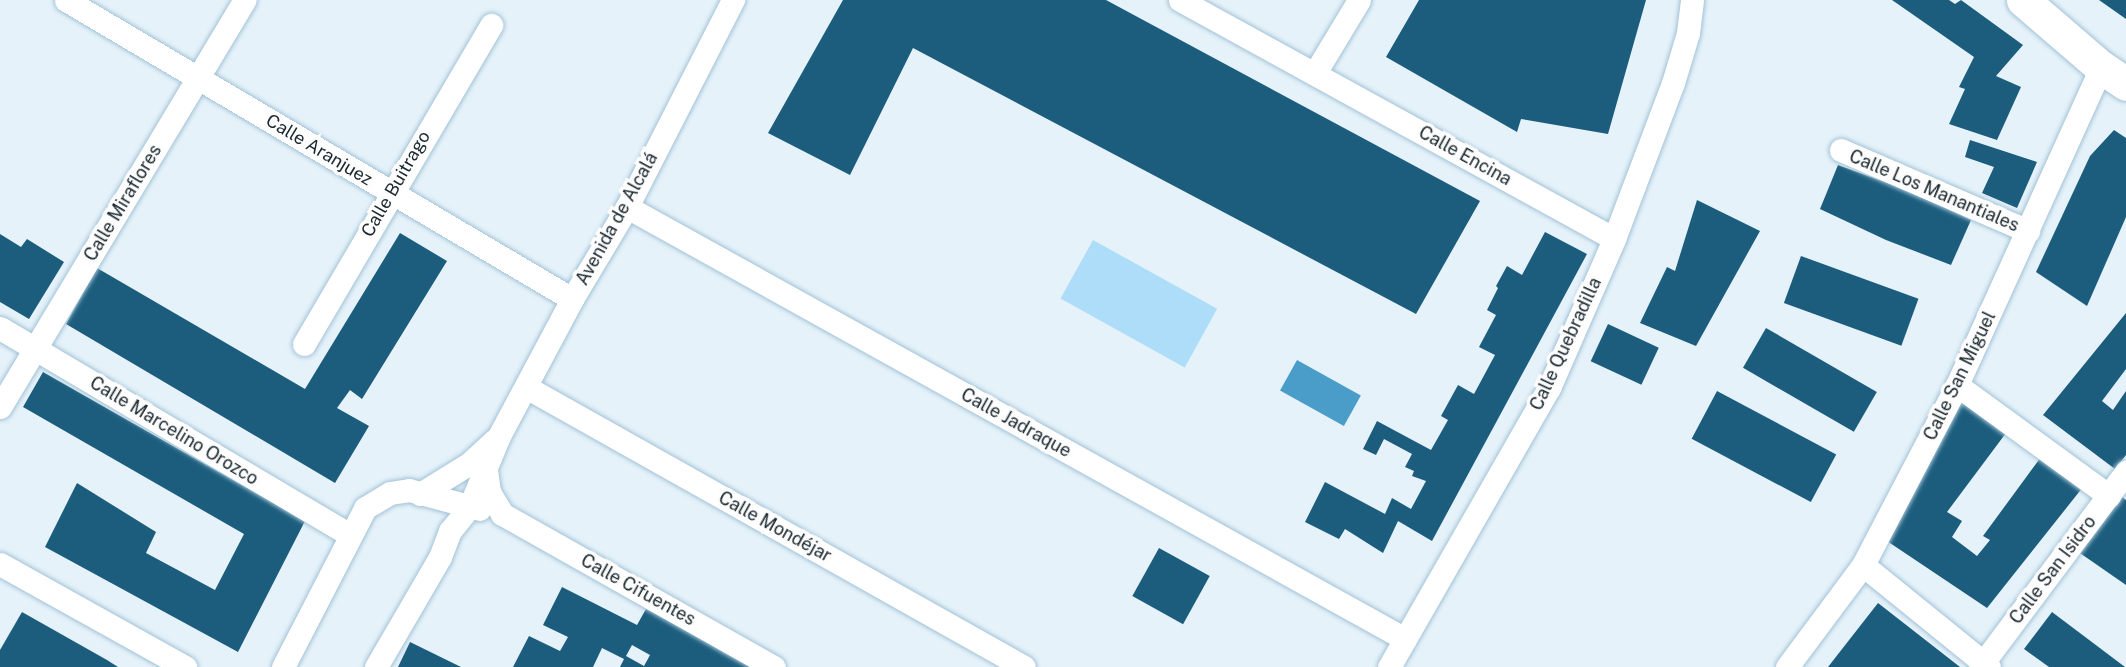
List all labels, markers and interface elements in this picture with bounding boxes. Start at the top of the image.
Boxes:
street label: Calle Aranjuez [262,110,376,190]
street label: Calle Encina [1415,122,1515,190]
street label: Calle Buitrago [357,127,435,241]
street label: Calle Miraflores [80,141,166,265]
street label: Calle Los Manantiales [1846,145,2022,237]
street label: Avenida de Alcalá [572,149,662,289]
street label: Calle Quebradilla [1526,274,1606,414]
street label: Calle San Miguel [1919,308,2001,444]
street label: Calle Marcelino Orozco [86,372,262,490]
street label: Calle Jadraque [957,384,1075,462]
street label: Calle Mondéjar [715,487,835,567]
street label: Calle San Isidro [2005,511,2101,629]
street label: Calle Cifuentes [577,550,699,630]

